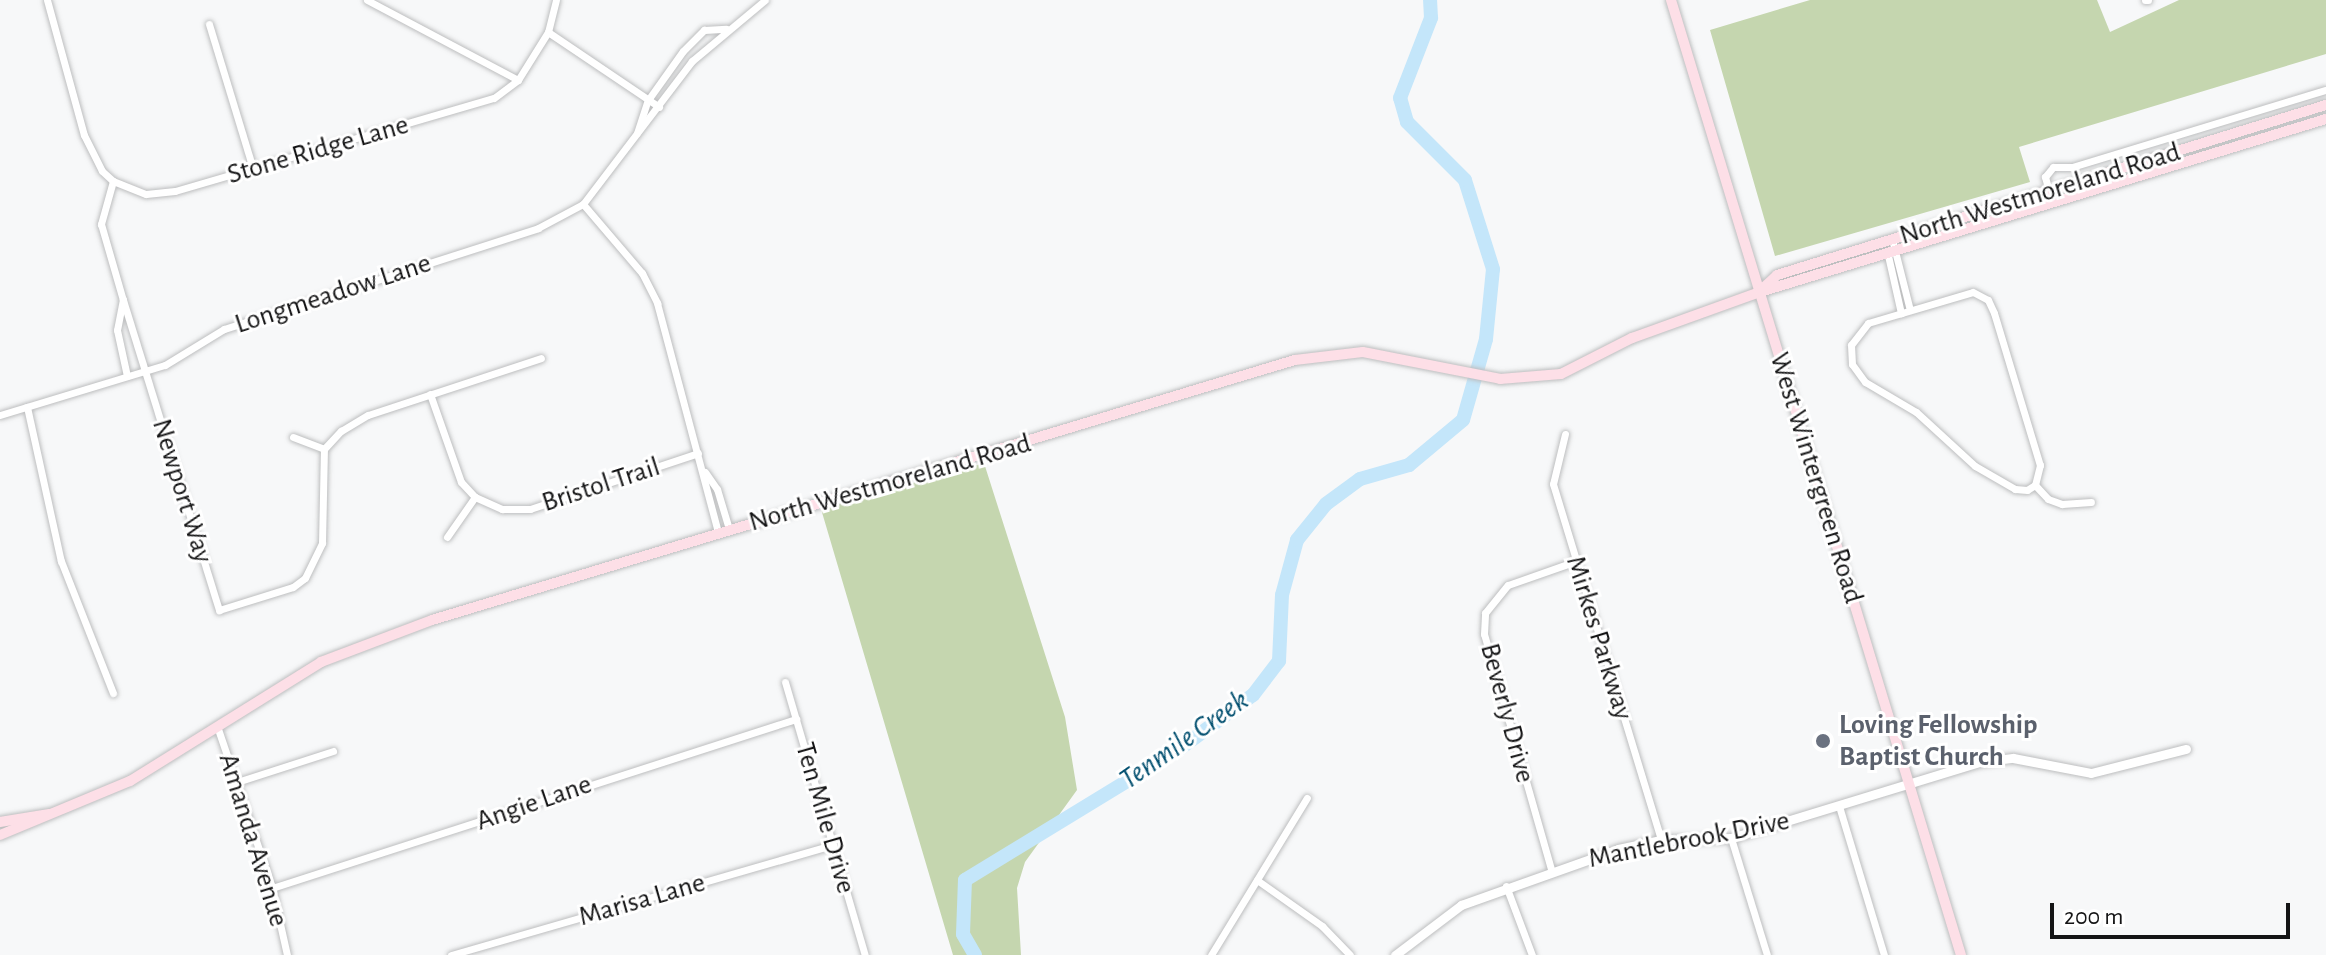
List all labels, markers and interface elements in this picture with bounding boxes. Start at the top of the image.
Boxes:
street label: Stone Ridge Lane [224,108,412,192]
street label: North Westmoreland Road [1896,135,2184,253]
street label: Longmeadow Lane [231,246,435,342]
street label: West Wintergreen Road [1762,349,1870,607]
street label: Newport Way [144,415,220,567]
street label: North Westmoreland Road [745,427,1035,539]
street label: Bristol Trail [538,450,664,520]
street label: Mirkes Parkway [1558,552,1640,724]
street label: Beverly Drive [1472,640,1542,786]
water label: Tenmile Creek [1113,682,1255,798]
place label: Loving Fellowship Baptist Church [1839,708,2038,774]
marker: Loving Fellowship Baptist Church [1814,732,1832,750]
street label: Ten Mile Drive [787,739,863,897]
street label: Amanda Avenue [211,749,295,931]
street label: Angie Lane [472,768,596,838]
street label: Mantlebrook Drive [1586,804,1792,876]
street label: Marisa Lane [575,866,709,934]
scale bar [2054,887,2294,937]
text: 200 m [2064,905,2123,929]

